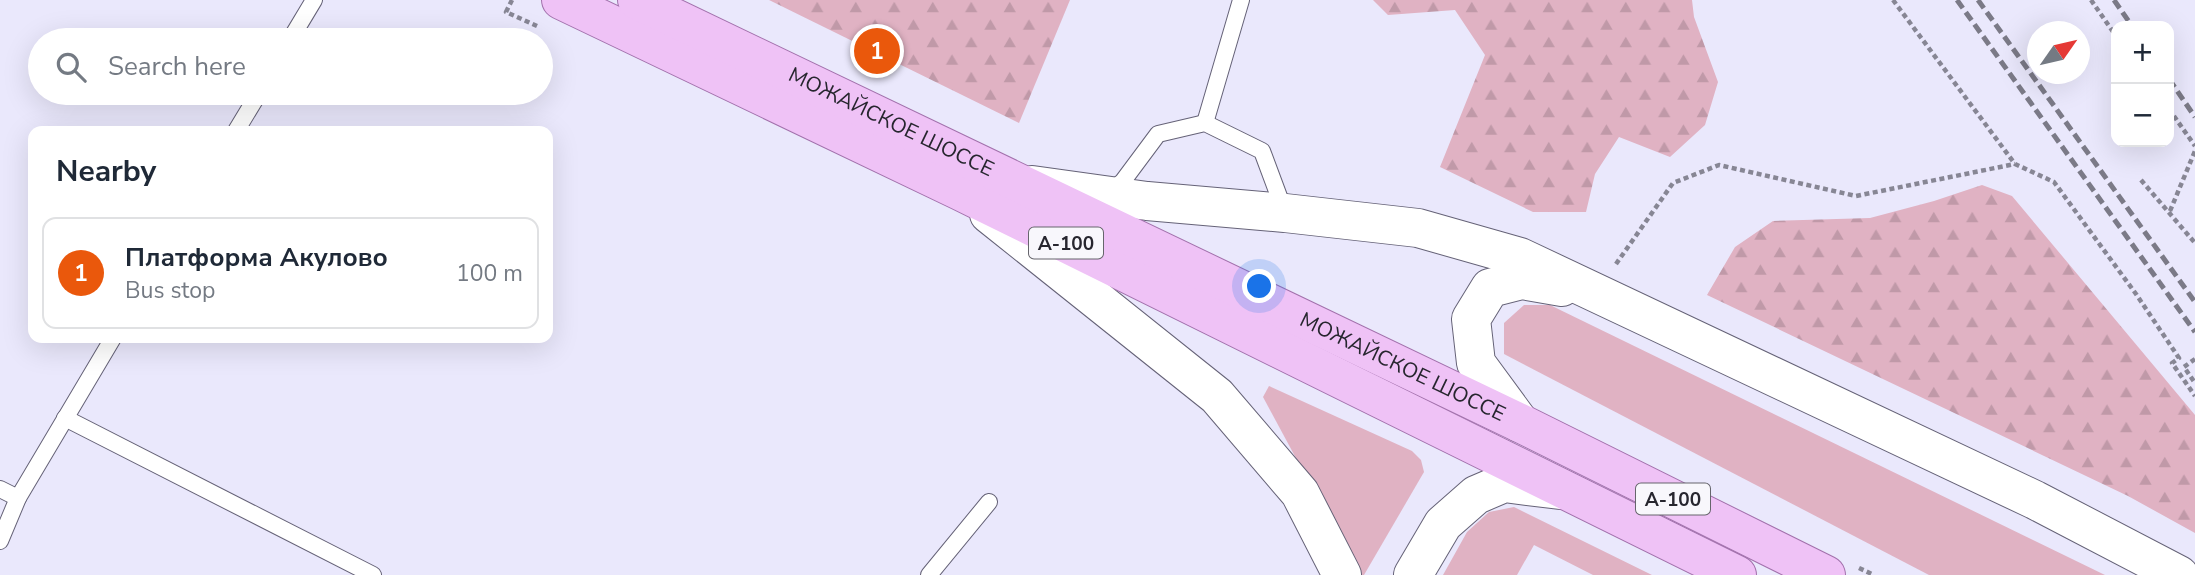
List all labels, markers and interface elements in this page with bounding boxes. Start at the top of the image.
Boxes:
north arrow [2027,21,2090,84]
map controls [2111,21,2174,147]
button: + [2111,21,2174,84]
pin: 1 [854,25,900,77]
search box [28,28,553,105]
icon: search [52,48,90,86]
text: Search here [108,49,246,84]
street label: МОЖАЙСКОЕ ШОССЕ [784,61,999,183]
button: − [2111,84,2174,147]
text: Nearby [56,151,156,192]
road number: А-100 [1029,228,1103,258]
text: Платформа Акулово [125,240,388,275]
text: 1 [74,258,88,289]
text: 100 m [456,258,523,289]
your location [1242,269,1276,303]
text: Bus stop [125,275,216,306]
street label: МОЖАЙСКОЕ ШОССЕ [1295,306,1510,428]
road number: А-100 [1636,484,1710,514]

